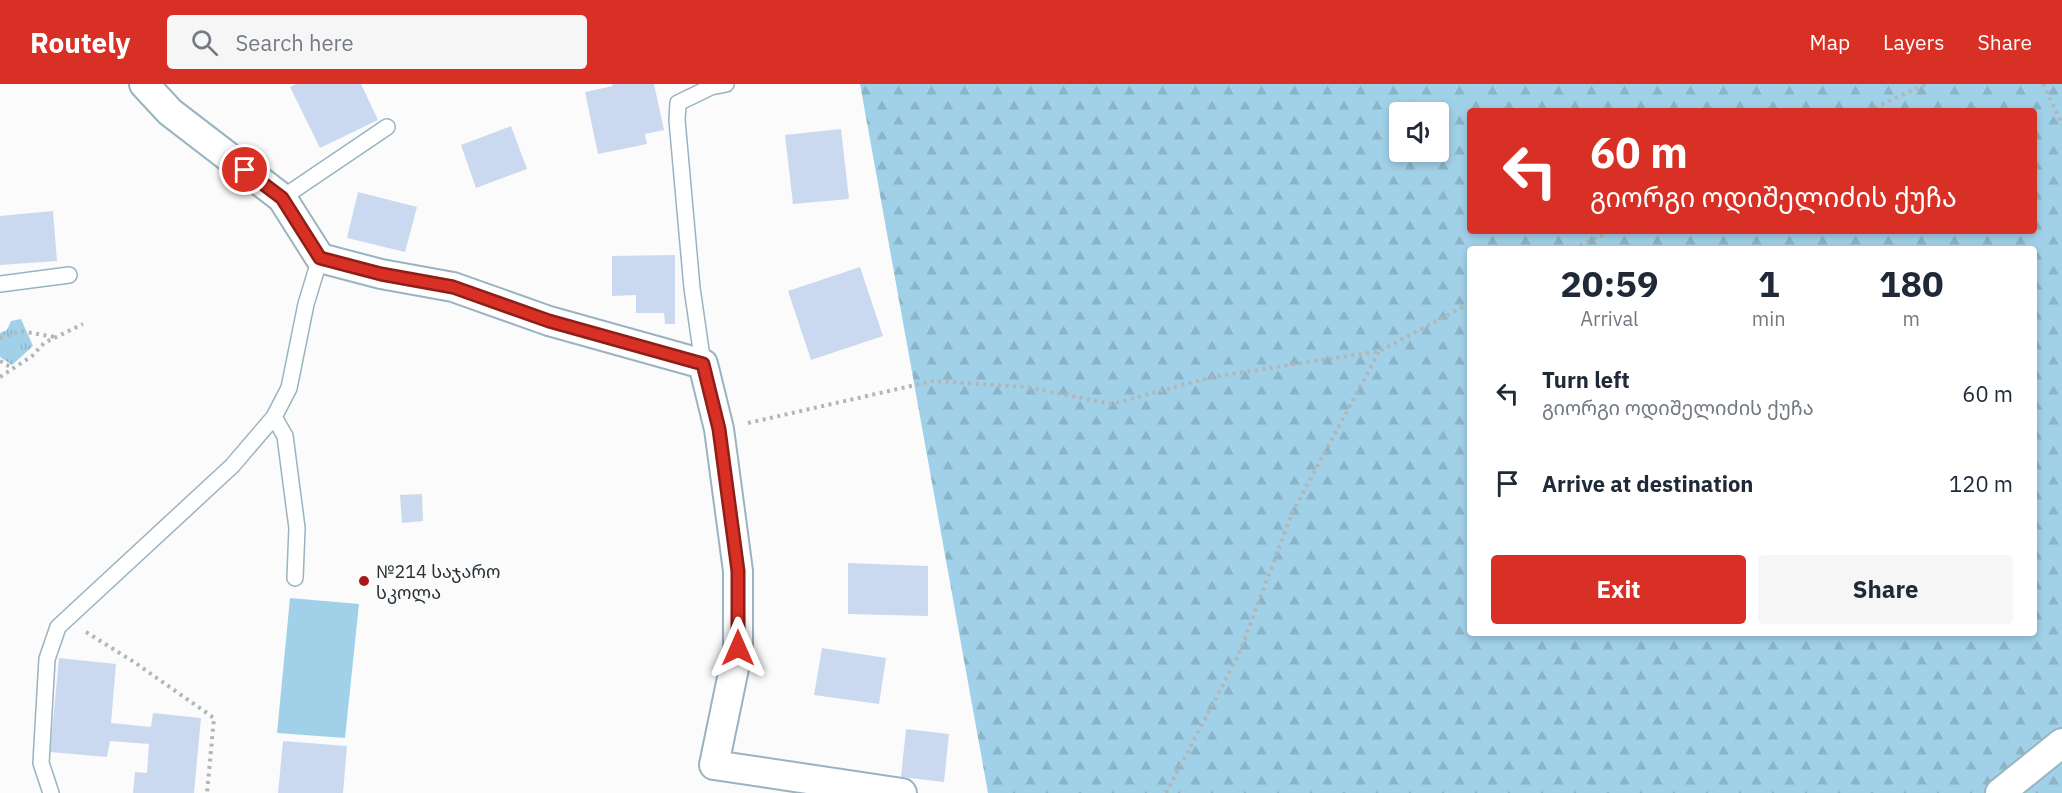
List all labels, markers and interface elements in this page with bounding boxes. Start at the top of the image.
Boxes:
search box [167,15,587,69]
text: Routely [30,24,131,61]
icon: search [188,26,221,59]
text: Search here [236,28,354,57]
text: Map [1810,28,1850,56]
text: Layers [1883,28,1945,56]
text: Share [1978,28,2032,56]
map controls [1389,102,1449,162]
button: sound [1389,102,1449,162]
text: 60 m [1590,125,1688,180]
icon: left [1491,132,1569,210]
pin [219,144,270,195]
icon: arrive [228,153,261,186]
text: გიორგი ოდიშელიძის ქუჩა [1590,179,1957,214]
text: 20:59 [1560,260,1659,307]
text: 1 [1758,260,1780,307]
text: 180 [1879,260,1944,307]
text: Arrival [1580,305,1639,332]
text: min [1752,305,1786,332]
text: m [1903,305,1920,332]
text: Turn left [1542,365,1630,394]
icon: left [1491,377,1524,410]
text: 60 m [1962,379,2013,408]
text: გიორგი ოდიშელიძის ქუჩა [1542,394,1814,421]
icon: arrive [1491,467,1524,500]
text: Arrive at destination [1542,469,1753,498]
text: 120 m [1949,469,2013,498]
button: Exit [1491,555,1746,624]
button: Share [1758,555,2013,624]
place label: №214 საჯარო სკოლა [376,560,500,604]
marker: №214 საჯარო სკოლა [357,574,371,588]
position arrow [706,616,770,680]

